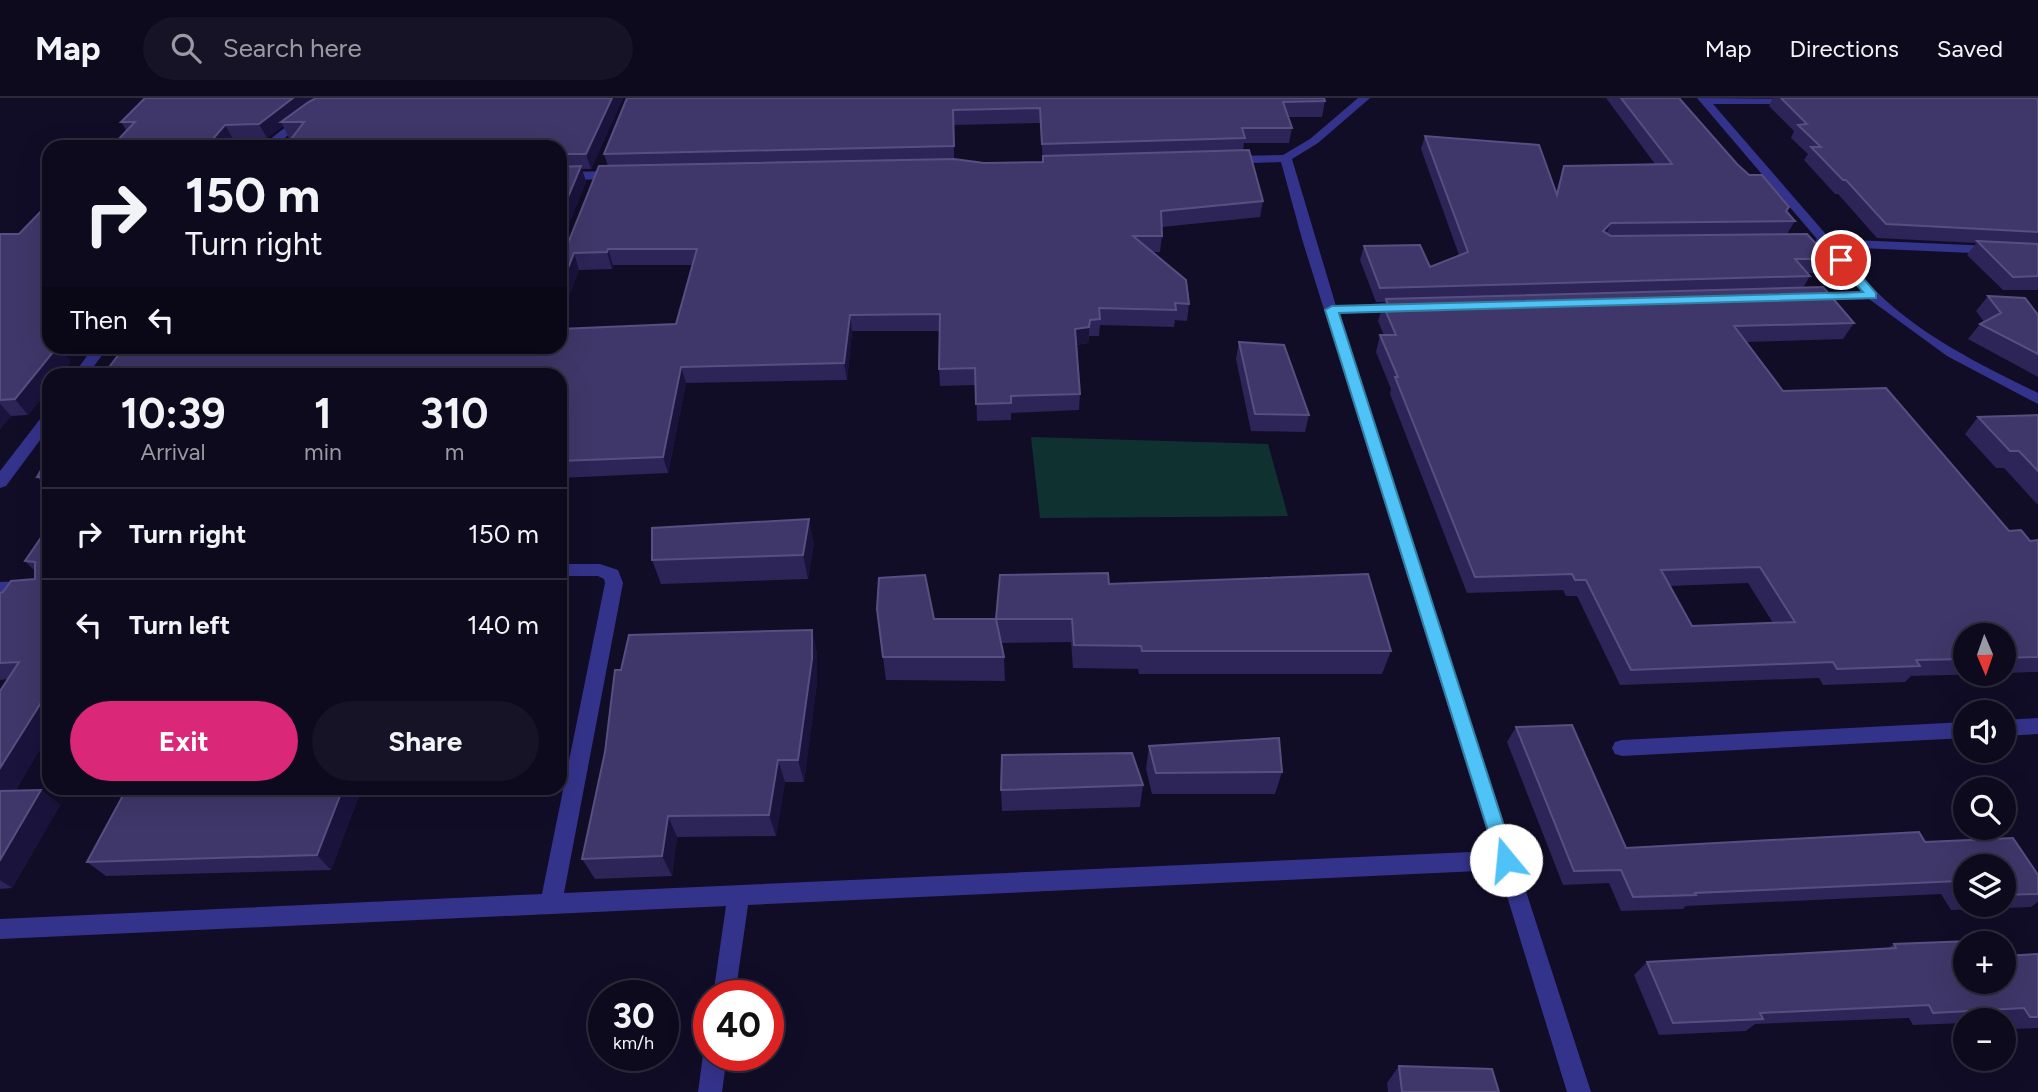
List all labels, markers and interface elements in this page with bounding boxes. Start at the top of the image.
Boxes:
search box [143,17,633,80]
text: Map [35,29,101,68]
icon: search [167,29,205,67]
text: Search here [223,32,362,64]
text: Map [1705,34,1751,63]
text: Directions [1789,34,1899,63]
text: Saved [1937,34,2003,63]
text: 150 m [185,165,320,224]
icon: right [70,168,161,259]
text: Turn right [185,225,323,263]
pin [1811,230,1871,290]
icon: arrive [1822,241,1860,279]
icon: left [142,301,180,339]
text: Then [70,304,128,336]
text: 10:39 [120,388,226,439]
text: 1 [314,388,332,439]
text: 310 [420,388,489,439]
text: Arrival [141,438,206,466]
text: min [304,438,342,466]
text: m [445,438,464,466]
icon: right [70,515,108,553]
text: Turn right [129,518,246,550]
text: 150 m [468,518,539,550]
icon: left [70,606,108,644]
text: Turn left [129,609,230,641]
text: 140 m [467,609,539,641]
north arrow [1953,623,2016,686]
map controls [1953,623,2016,1071]
button: sound [1953,700,2016,763]
button: Exit [70,701,298,781]
button: Share [312,701,539,781]
button: search [1953,777,2016,840]
position arrow [1469,823,1543,897]
button: layers [1953,854,2016,917]
button: + [1953,931,2016,994]
speed limit sign: 40 [693,980,784,1071]
text: 30 [612,995,655,1037]
button: − [1953,1008,2016,1071]
text: km/h [613,1032,654,1054]

